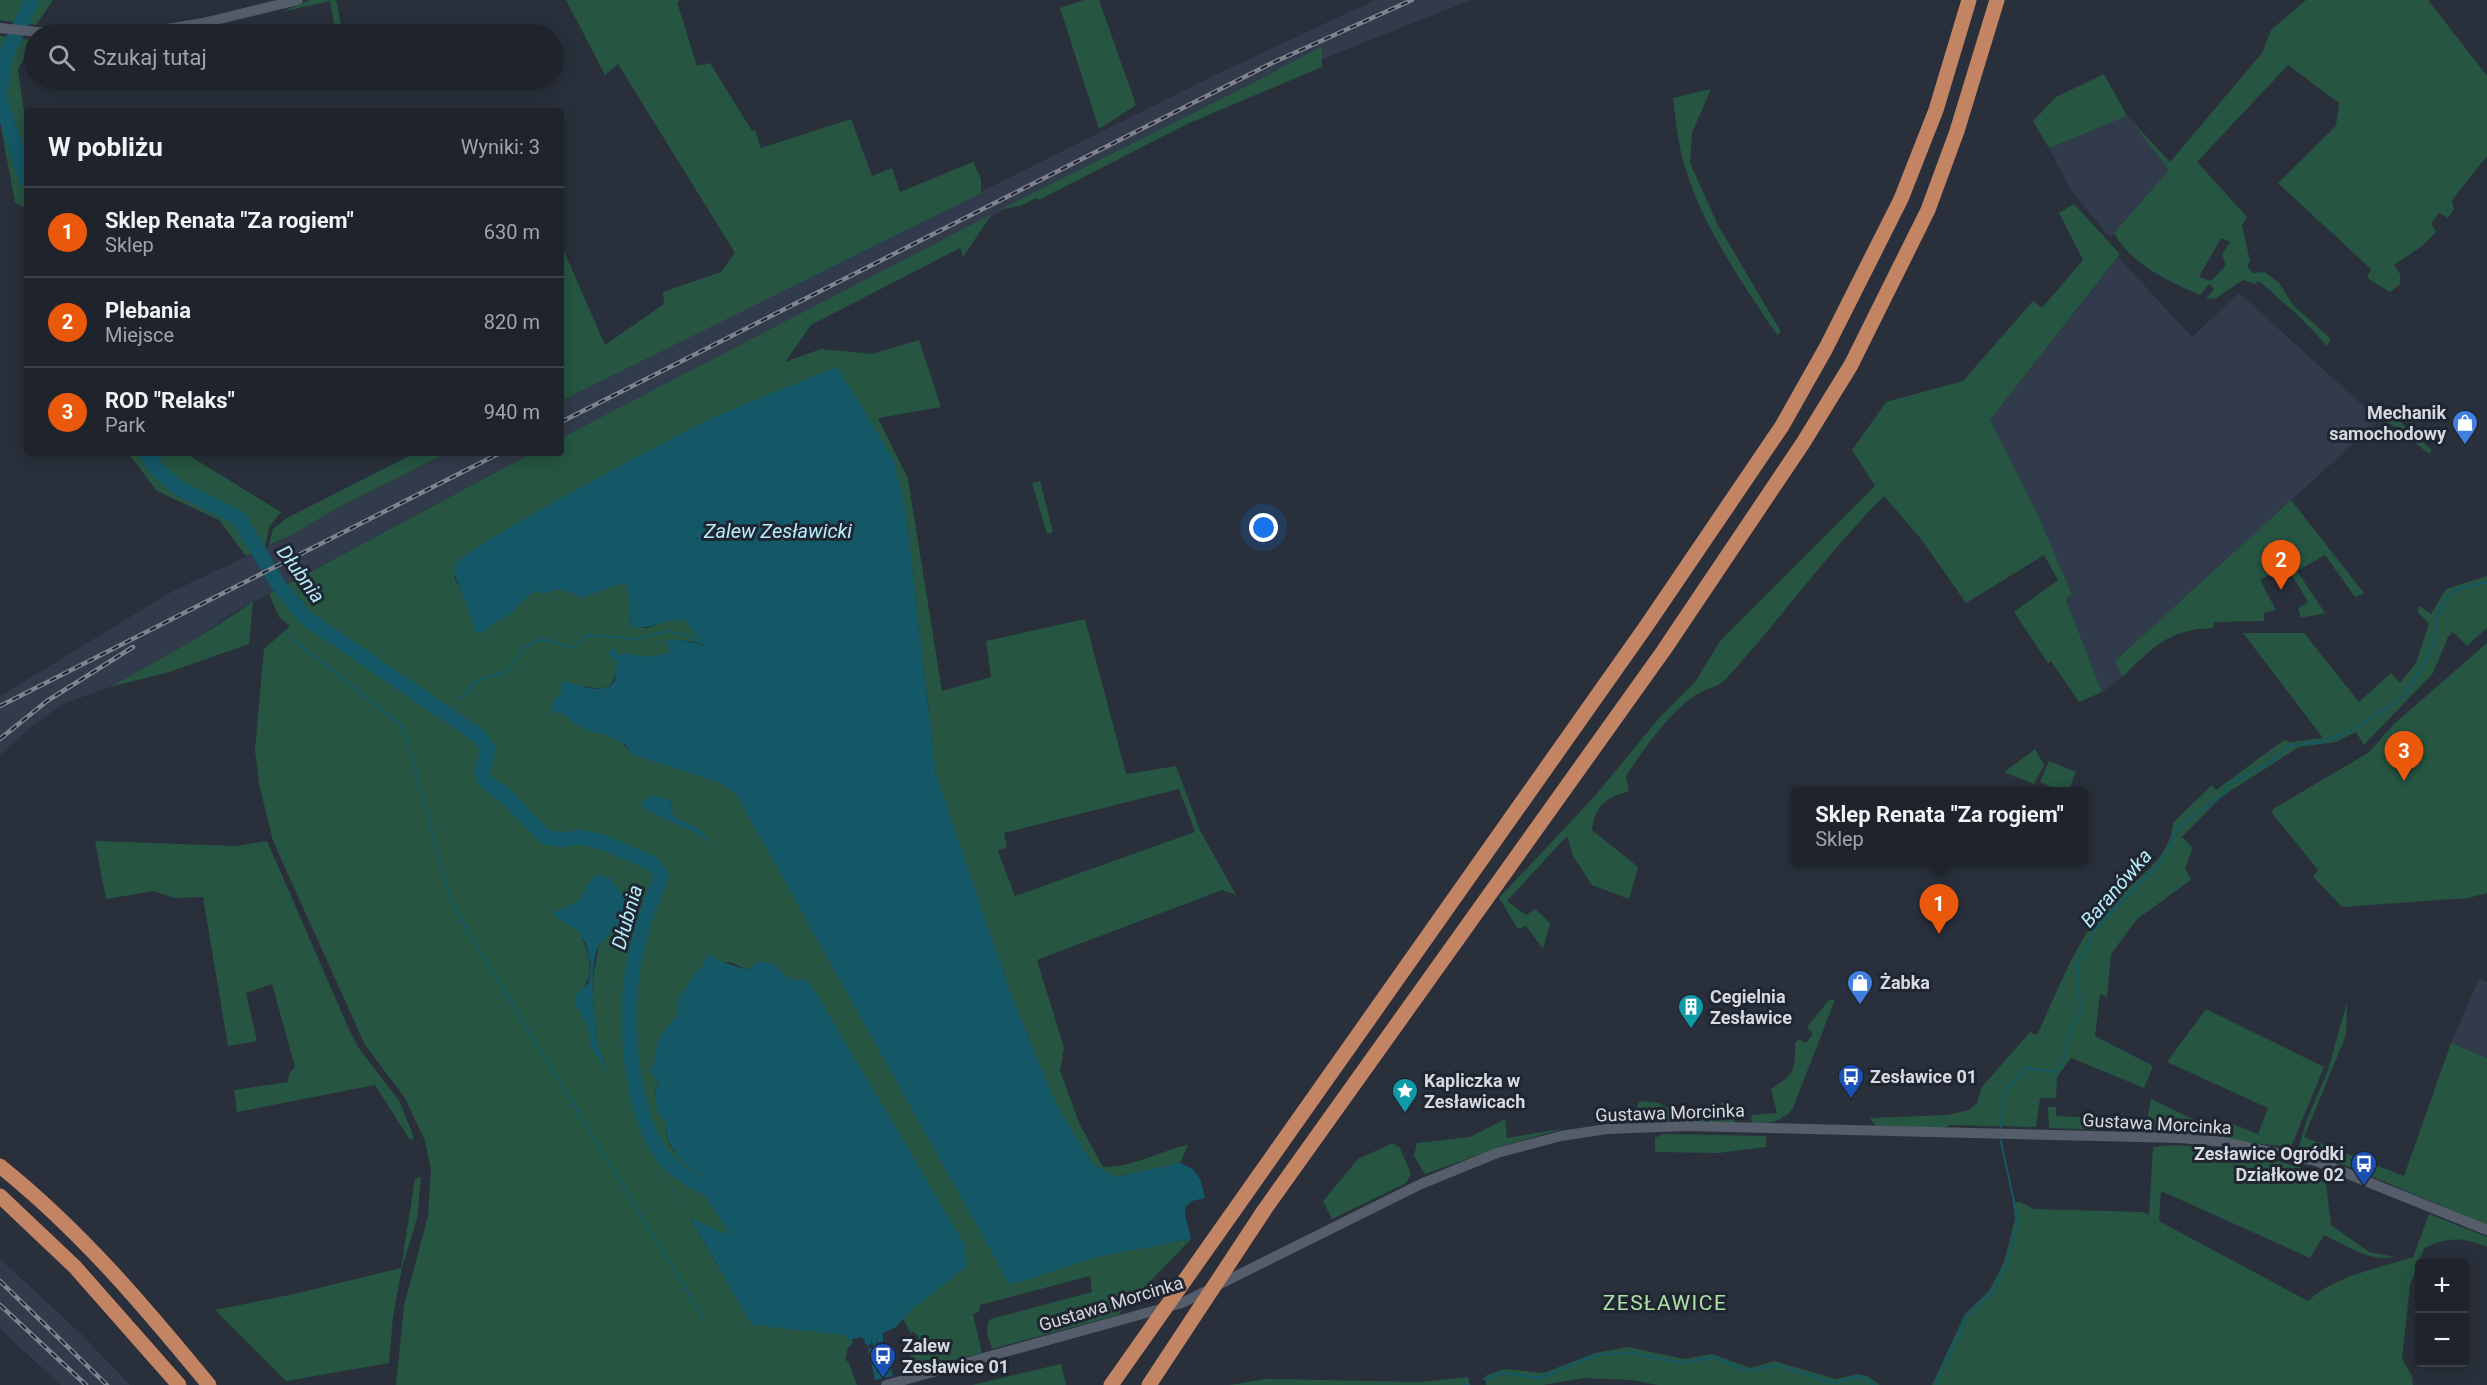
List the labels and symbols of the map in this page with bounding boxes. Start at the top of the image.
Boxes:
place label: Mechanik samochodowy [2329,402,2447,444]
shop icon: Mechanik samochodowy [2450,408,2480,446]
your location [1249,513,1278,542]
water label: Zalew Zesławicki [703,519,852,543]
water label: Dłubnia [272,540,330,608]
pin: 2 [2262,540,2300,590]
pin: 3 [2384,732,2424,781]
water label: Baranówka [2075,844,2157,932]
water label: Dłubnia [606,882,648,952]
pin: 1 [1920,884,1958,934]
shop icon: Żabka [1845,968,1875,1006]
place label: Żabka [1880,972,1930,993]
place label: Cegielnia Zesławice [1710,986,1792,1028]
building icon: Cegielnia Zesławice [1676,992,1706,1030]
bus stop icon: Zesławice 01 [1836,1062,1866,1100]
place label: Zesławice 01 [1870,1066,1977,1087]
place label: Kapliczka w Zesławicach [1424,1070,1525,1112]
place icon: Kapliczka w Zesławicach [1390,1076,1420,1114]
street label: Gustawa Morcinka [1595,1099,1745,1126]
street label: Gustawa Morcinka [2082,1109,2232,1138]
place label: Zesławice Ogródki Działkowe 02 [2194,1143,2344,1185]
bus stop icon: Zesławice Ogródki Działkowe 02 [2349,1149,2379,1187]
street label: Gustawa Morcinka [1036,1272,1185,1335]
district label: ZESŁAWICE [1603,1291,1727,1315]
place label: Zalew Zesławice 01 [902,1335,1009,1377]
bus stop icon: Zalew Zesławice 01 [868,1341,898,1379]

